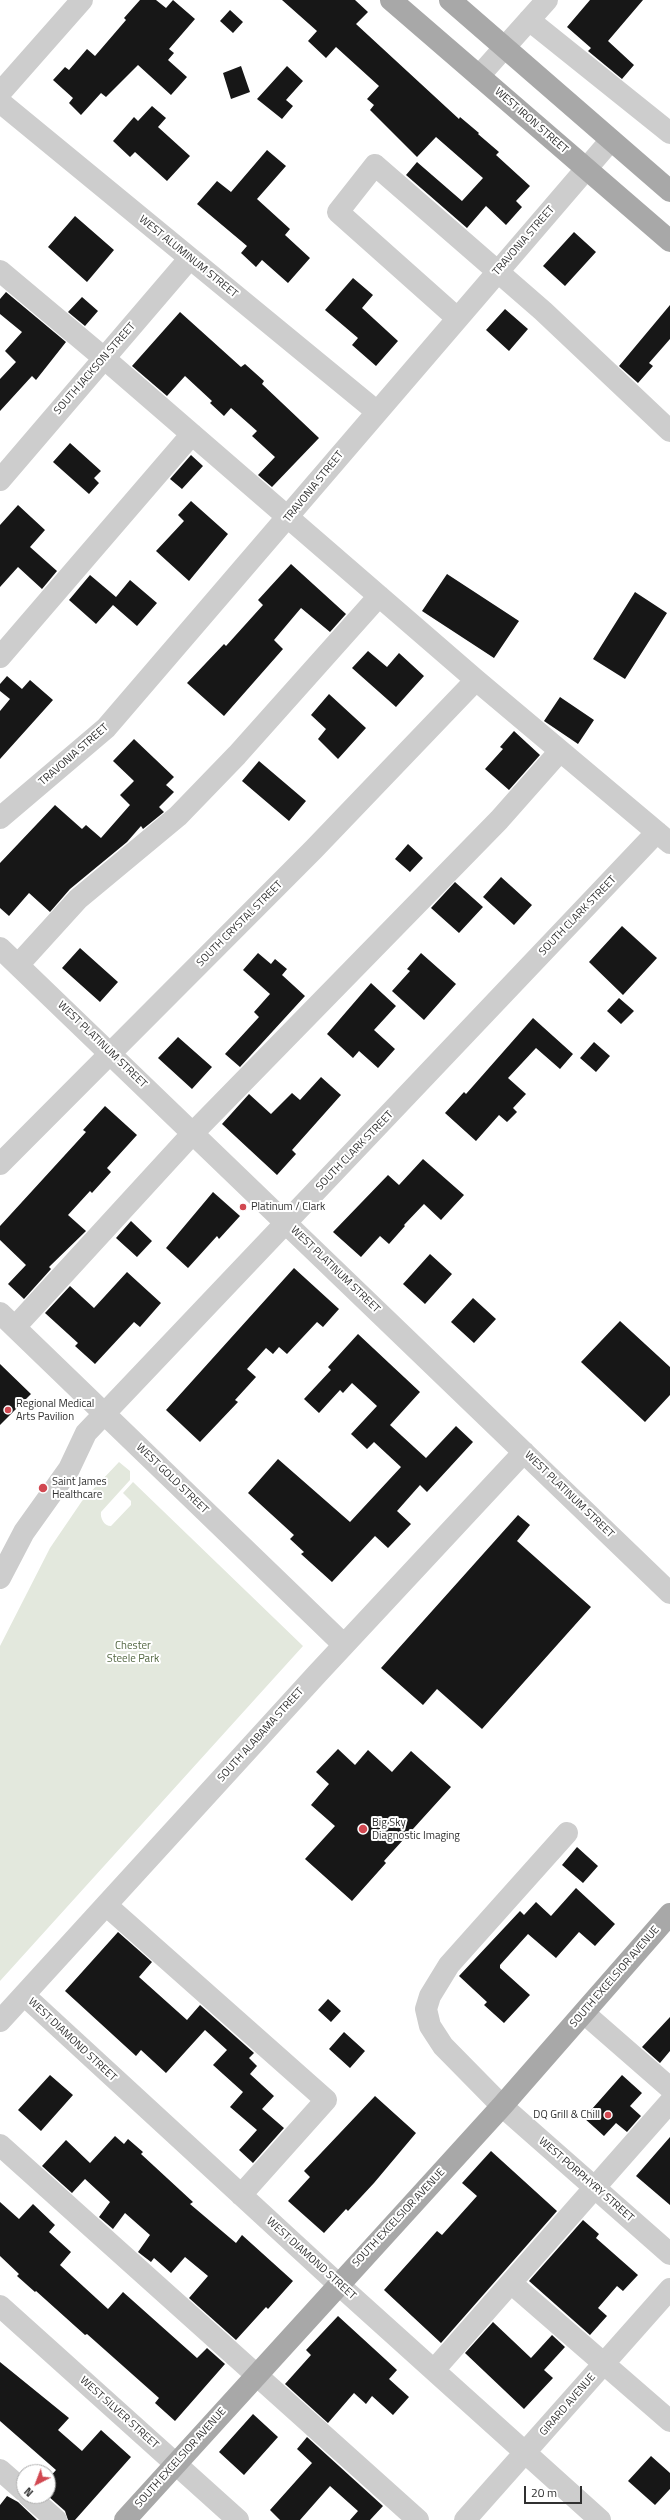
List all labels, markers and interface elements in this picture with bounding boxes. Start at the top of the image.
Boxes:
street label: WEST IRON STREET [492,85,570,157]
street label: TRAVONIA STREET [490,204,558,278]
street label: WEST ALUMINUM STREET [136,213,240,301]
street label: SOUTH JACKSON STREET [52,320,138,418]
street label: TRAVONIA STREET [281,449,347,525]
street label: TRAVONIA STREET [37,721,111,789]
street label: SOUTH CLARK STREET [537,873,619,959]
street label: SOUTH CRYSTAL STREET [194,878,286,970]
street label: WEST PLATINUM STREET [55,999,149,1091]
street label: SOUTH CLARK STREET [314,1108,396,1194]
place label: Platinum / Clark [251,1200,325,1214]
marker: Platinum / Clark [238,1202,248,1212]
street label: WEST PLATINUM STREET [288,1224,382,1316]
place label: Regional Medical Arts Pavilion [16,1397,94,1423]
marker: Regional Medical Arts Pavilion [3,1405,13,1415]
street label: WEST GOLD STREET [133,1441,211,1517]
street label: WEST PLATINUM STREET [522,1449,616,1541]
place label: Saint James Healthcare [52,1475,107,1501]
marker: Saint James Healthcare [37,1482,49,1494]
park label: Chester Steele Park [107,1639,159,1665]
street label: SOUTH ALABAMA STREET [215,1685,307,1785]
place label: Big Sky Diagnostic Imaging [372,1816,460,1842]
marker: Big Sky Diagnostic Imaging [357,1823,369,1835]
street label: SOUTH EXCELSIOR AVENUE [567,1924,663,2030]
street label: WEST DIAMOND STREET [25,1996,119,2084]
place label: DQ Grill & Chill [533,2108,600,2122]
marker: DQ Grill & Chill [603,2110,613,2120]
street label: WEST PORPHYRY STREET [536,2135,636,2225]
street label: SOUTH EXCELSIOR AVENUE [350,2166,448,2270]
street label: WEST DIAMOND STREET [263,2215,359,2303]
street label: GIRARD AVENUE [537,2371,599,2439]
street label: WEST SILVER STREET [77,2374,161,2452]
street label: SOUTH EXCELSIOR AVENUE [133,2405,229,2511]
north arrow [16,2464,56,2504]
scale bar [526,2478,584,2504]
text: 20 m [531,2483,557,2502]
text: N [20,2484,37,2501]

